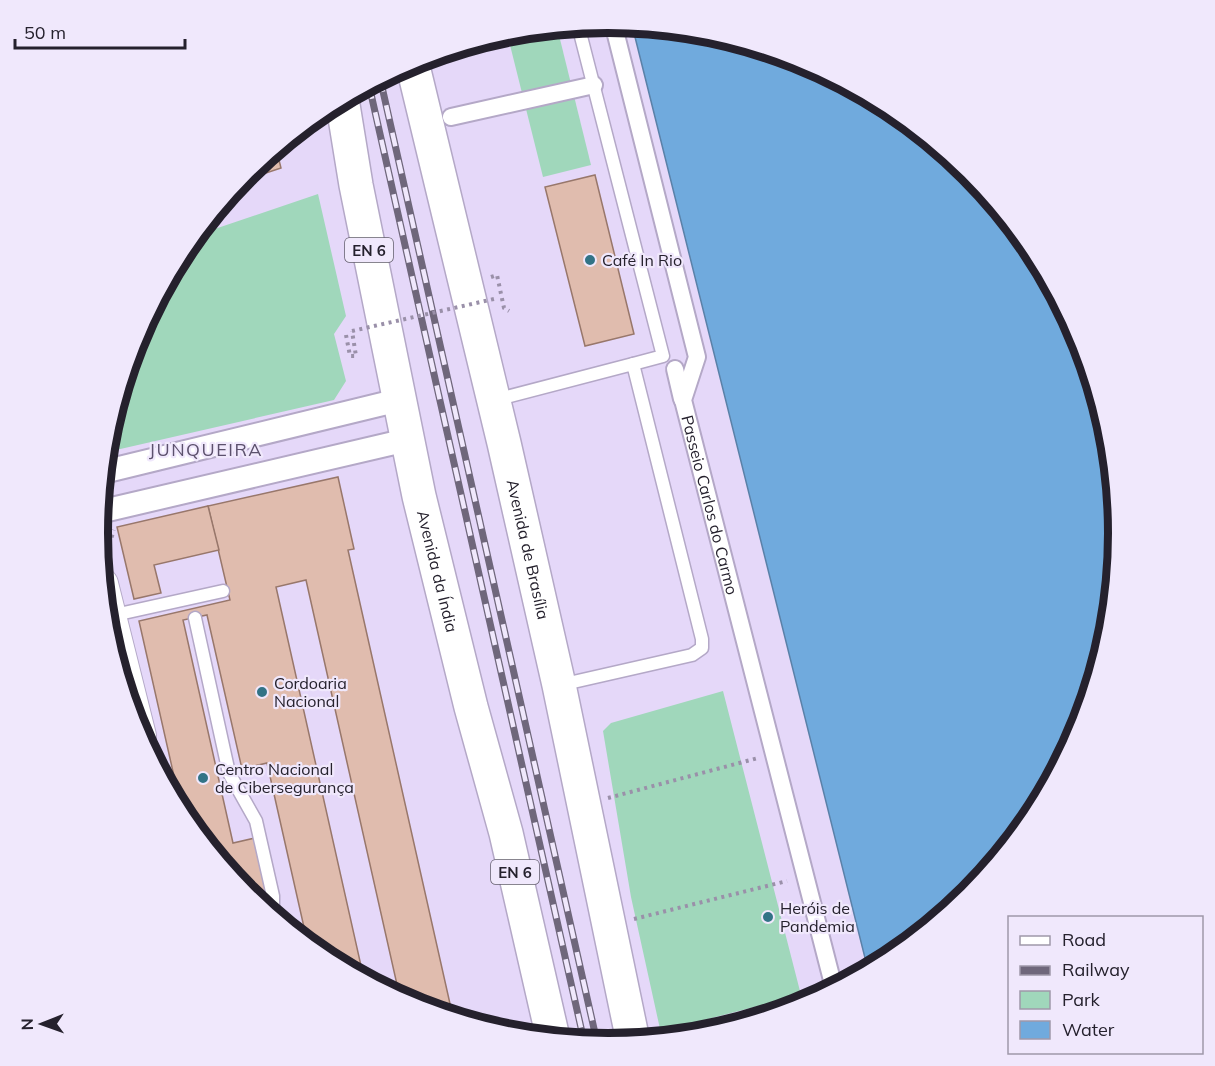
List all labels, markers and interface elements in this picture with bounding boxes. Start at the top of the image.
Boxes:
scale bar [15,12,184,50]
text: 50 m [24,21,66,44]
road number: EN 6 [345,238,393,262]
place label: Café In Rio [602,250,682,270]
marker: Café In Rio [583,253,597,267]
street label: Passeio Carlos do Carmo [677,413,743,597]
district label: JUNQUEIRA [149,438,263,461]
street label: Avenida de Brasília [503,477,554,621]
street label: Avenida da Índia [413,508,462,634]
place label: Cordoaria Nacional [274,673,347,711]
marker: Cordoaria Nacional [255,685,269,699]
place label: Centro Nacional de Cibersegurança [215,759,354,797]
marker: Centro Nacional de Cibersegurança [196,771,210,785]
road number: EN 6 [491,860,539,884]
place label: Heróis de Pandemia [780,898,855,936]
marker: Heróis de Pandemia [761,910,775,924]
legend [1008,916,1203,1054]
text: Road [1062,928,1106,951]
text: Railway [1062,958,1130,981]
text: Park [1062,988,1101,1011]
north arrow [12,994,72,1054]
text: N [17,1018,37,1030]
text: Water [1062,1018,1115,1041]

